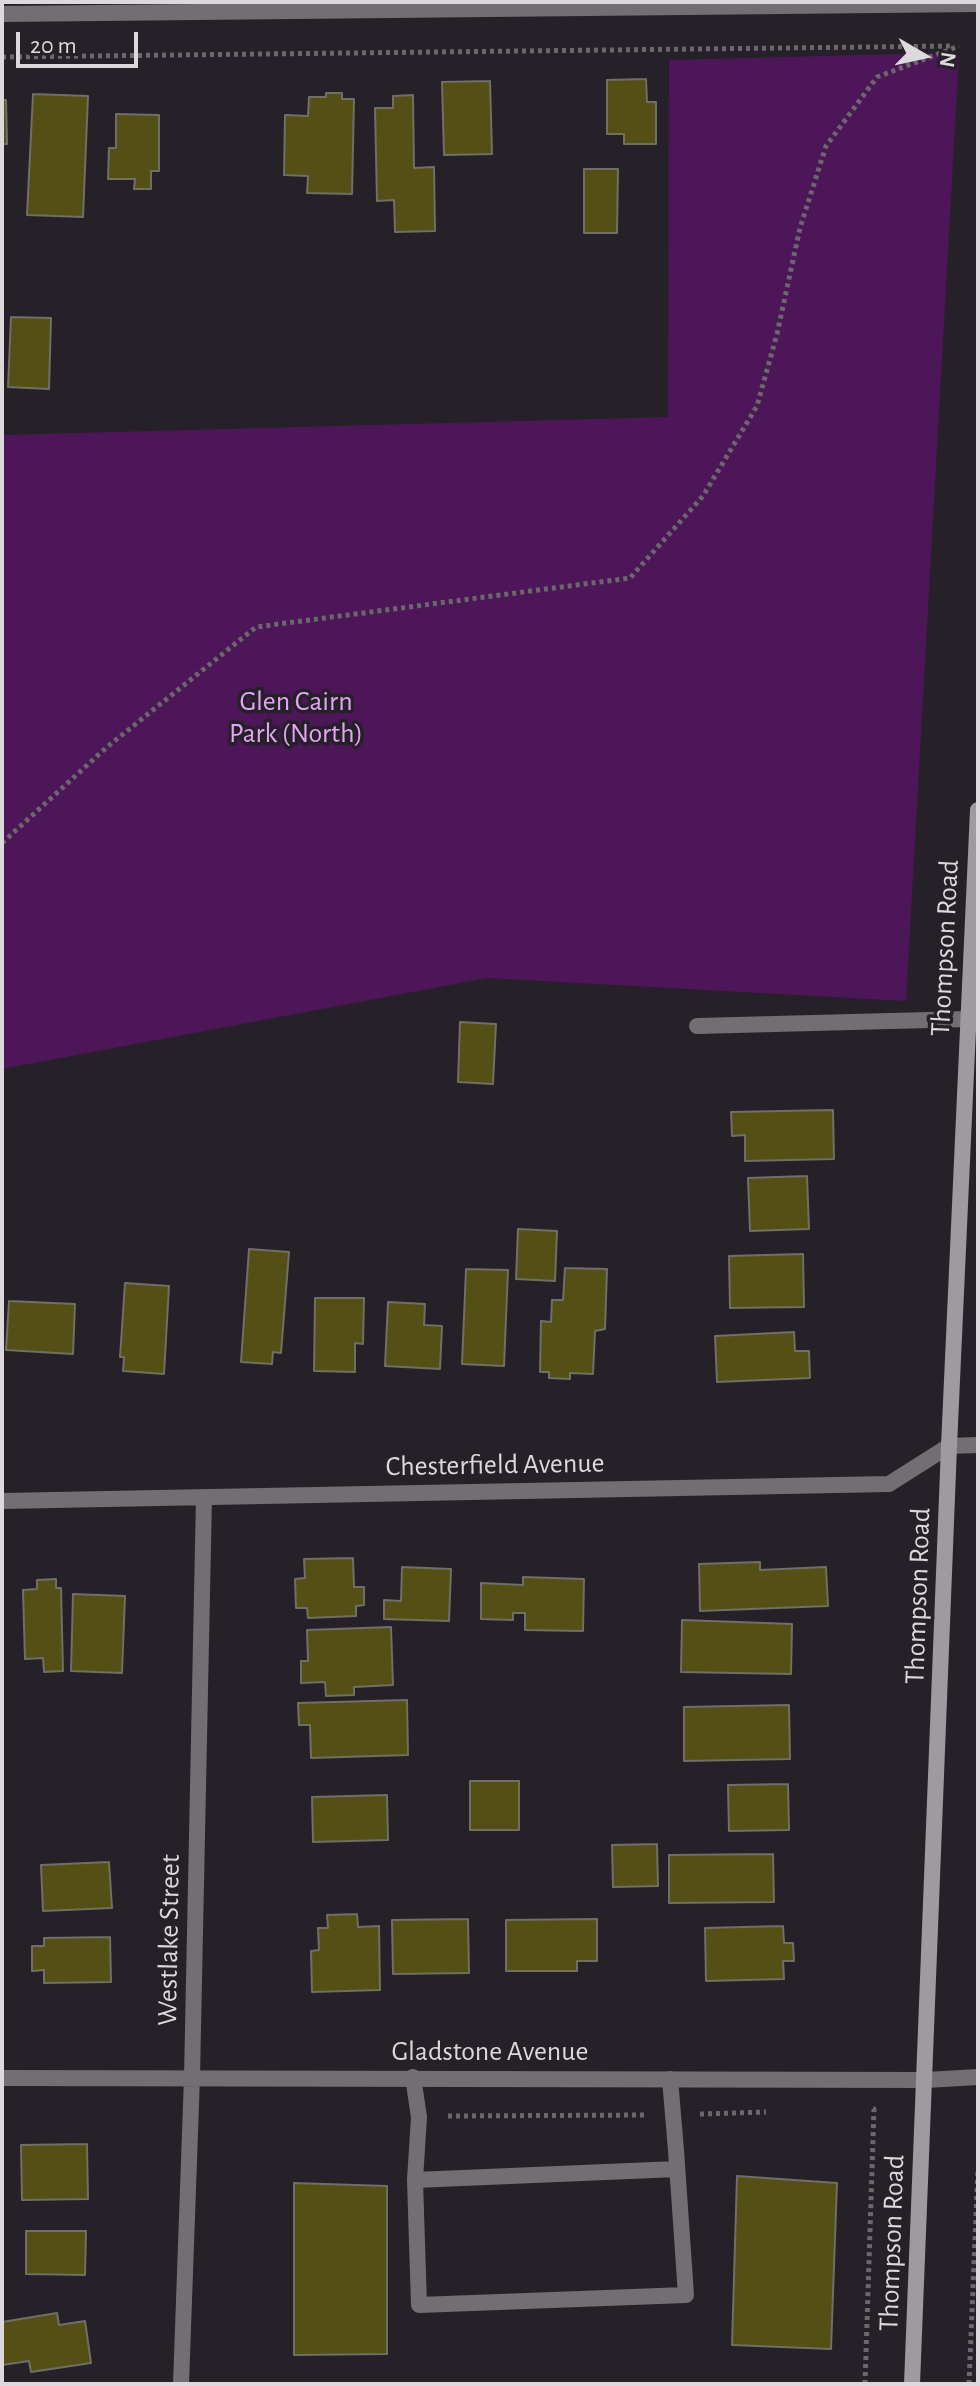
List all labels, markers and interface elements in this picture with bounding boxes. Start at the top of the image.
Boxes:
scale bar [20,16,142,66]
north arrow [884,16,964,96]
text: 20 m [30,34,77,58]
text: N [936,50,960,69]
park label: Glen Cairn Park (North) [229,685,363,751]
street label: Thompson Road [924,859,966,1037]
street label: Chesterfield Avenue [385,1446,605,1484]
street label: Thompson Road [898,1507,938,1685]
street label: Westlake Street [151,1854,187,2026]
street label: Gladstone Avenue [392,2035,588,2069]
street label: Thompson Road [872,2154,912,2332]

